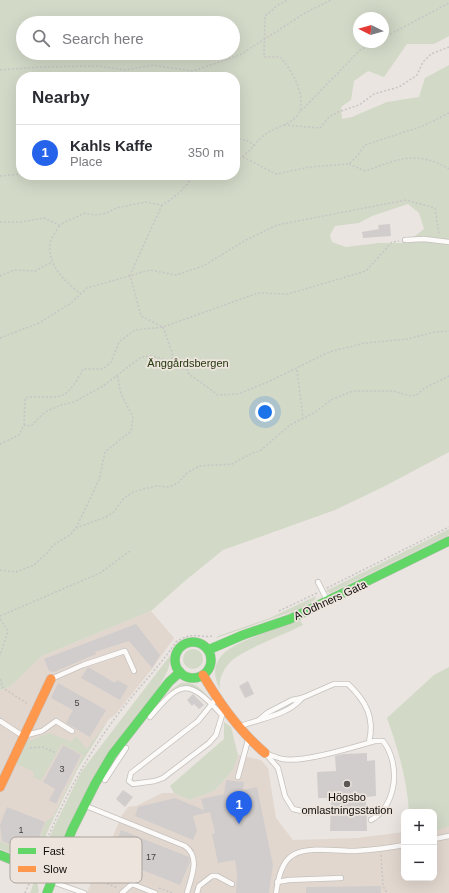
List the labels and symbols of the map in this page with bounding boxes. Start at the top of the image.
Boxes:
north arrow [353,12,389,48]
park label: Änggårdsbergen [147,357,229,369]
your location [255,402,275,422]
street label: A Odhners Gata [292,578,369,622]
house number: 5 [74,698,80,708]
house number: 3 [59,764,65,774]
marker: Högsbo omlastningsstation [342,779,352,789]
pin: 1 [226,791,252,824]
place label: Högsbo omlastningsstation [301,791,393,816]
house number: 1 [18,825,24,835]
legend [10,837,142,883]
text: Fast [43,845,64,857]
house number: 17 [146,852,156,862]
text: Slow [43,863,67,875]

